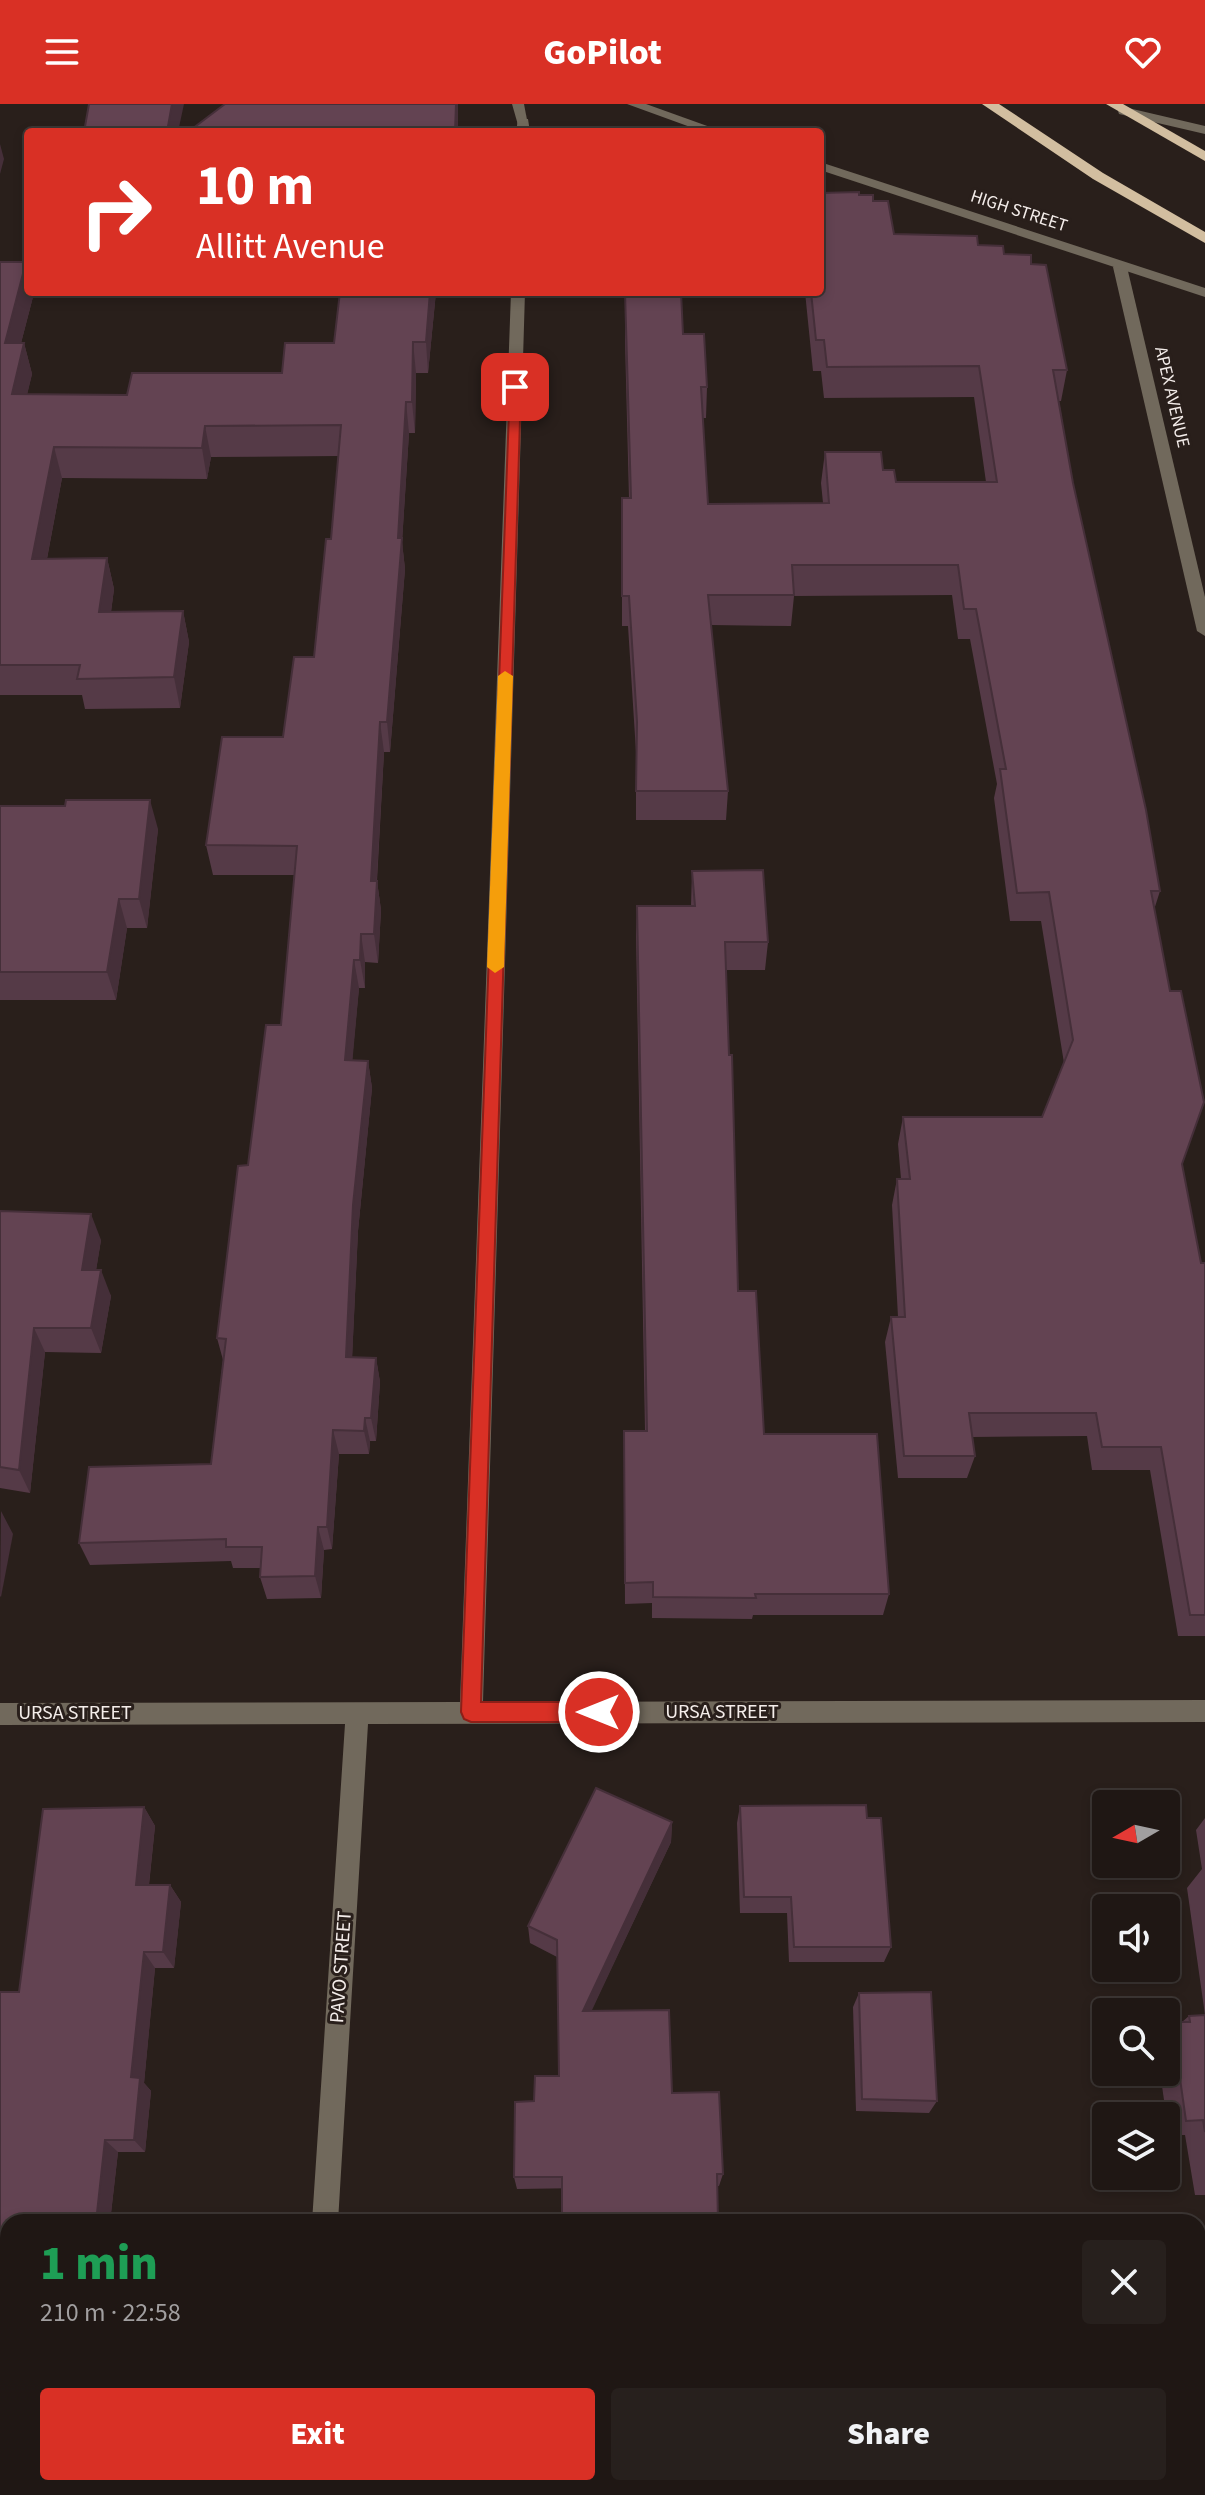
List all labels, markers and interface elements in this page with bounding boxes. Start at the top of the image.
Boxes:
text: GoPilot [543,27,662,78]
icon: menu [40,30,84,74]
icon: heart [1121,30,1165,74]
text: 10 m [196,147,314,226]
icon: right [64,160,168,264]
street label: HIGH STREET [967,184,1071,239]
text: Allitt Avenue [196,221,385,272]
street label: APEX AVENUE [1148,344,1196,450]
pin [481,353,549,421]
icon: arrive [493,365,537,409]
position arrow [557,1670,641,1754]
street label: URSA STREET [665,1698,779,1726]
street label: URSA STREET [18,1699,132,1727]
north arrow [1092,1790,1180,1878]
map controls [1092,1790,1180,2190]
button: sound [1092,1894,1180,1982]
street label: PAVO STREET [323,1910,359,2024]
button: search [1092,1998,1180,2086]
button: layers [1092,2102,1180,2190]
text: 1 min [40,2230,158,2298]
button: close [1082,2240,1166,2324]
text: 210 m · 22:58 [40,2294,181,2331]
button: Exit [40,2388,595,2480]
button: Share [611,2388,1166,2480]

